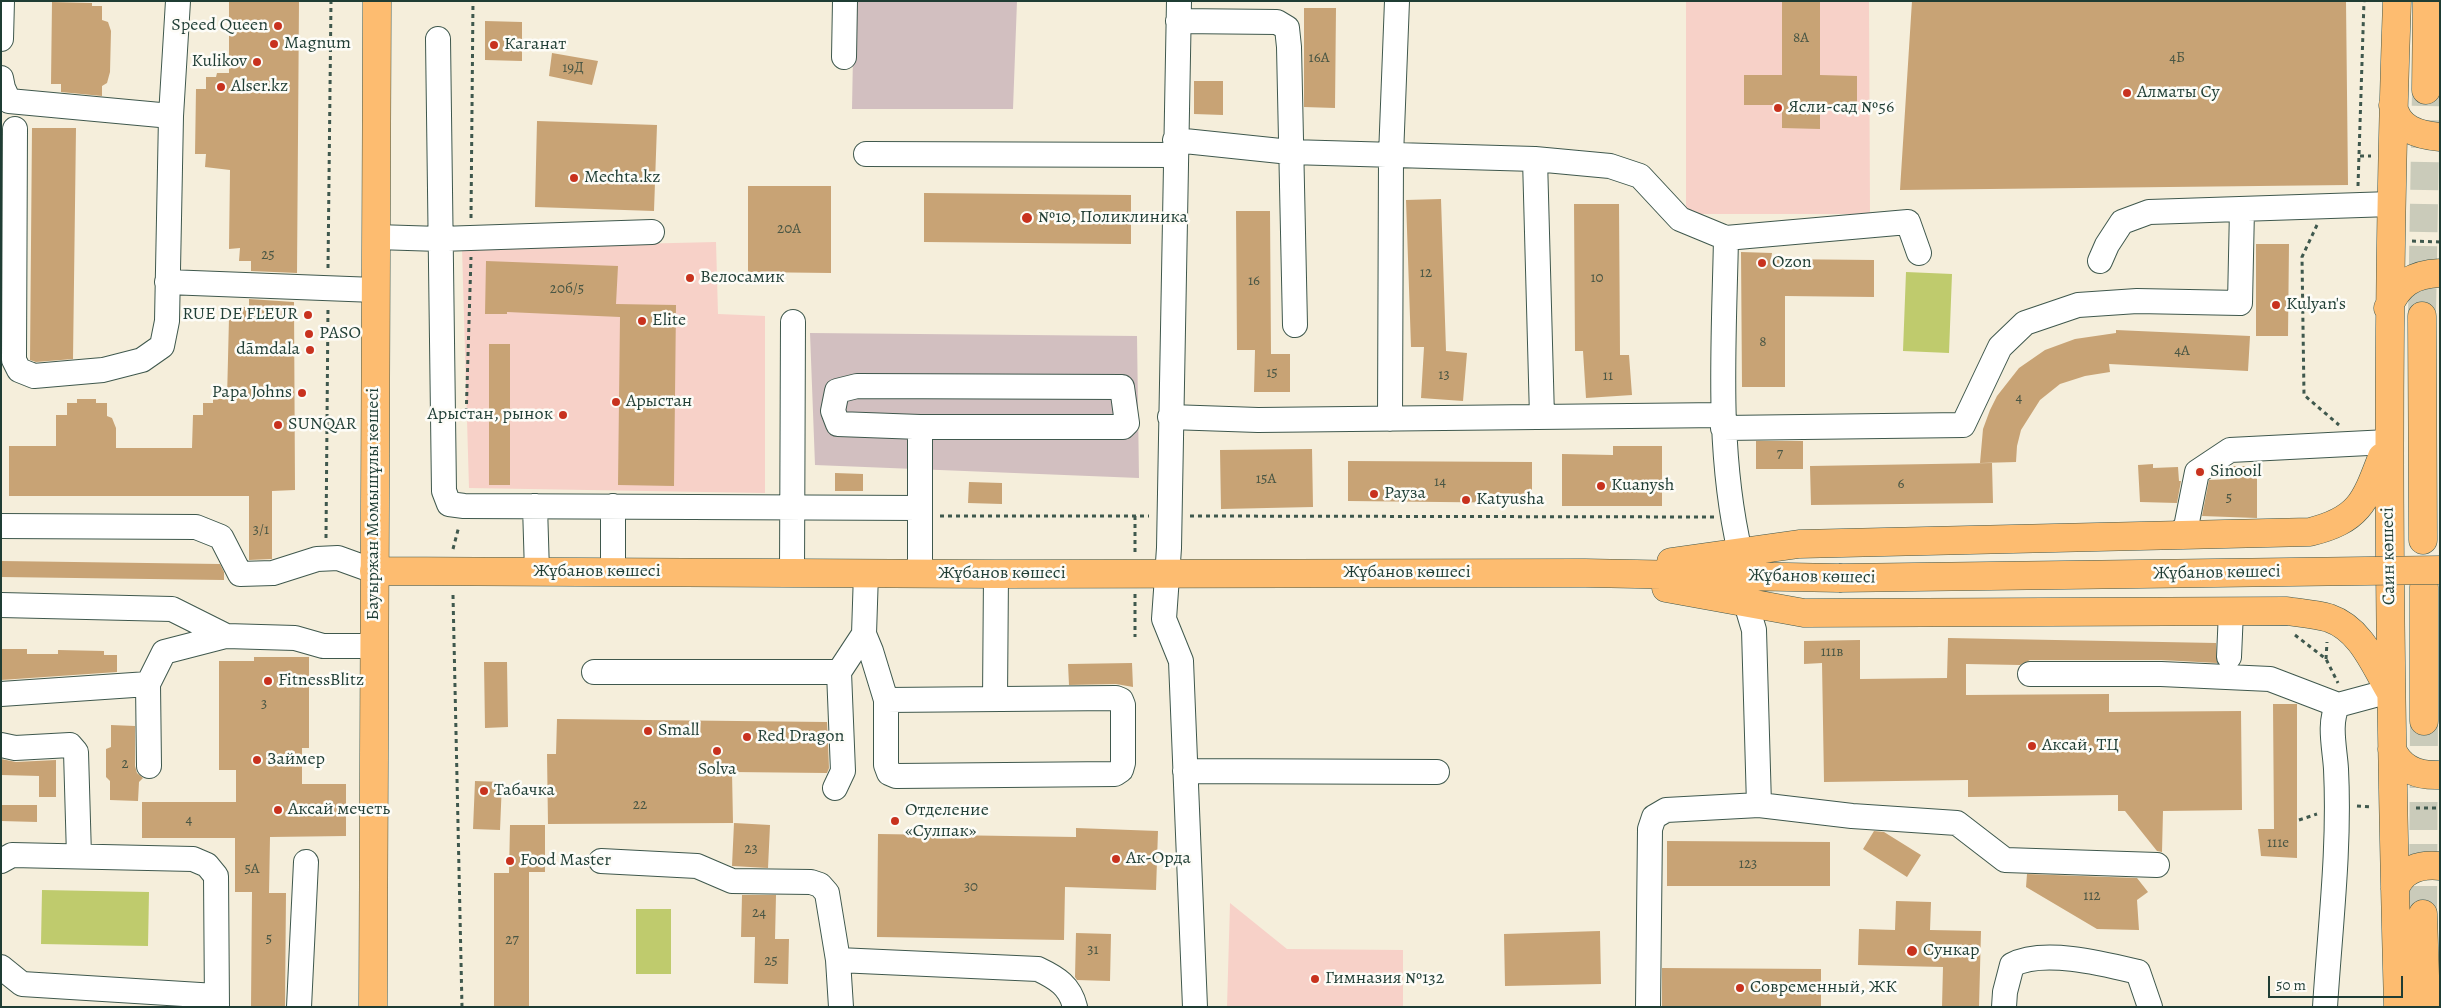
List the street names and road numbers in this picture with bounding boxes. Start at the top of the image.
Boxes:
street label: Бауыржан Момышұлы көшесі [363,388,385,620]
street label: Саин көшесі [2377,507,2401,605]
street label: Жұбанов көшесі [533,561,661,583]
street label: Жұбанов көшесі [2153,561,2281,585]
street label: Жұбанов көшесі [1343,562,1471,584]
street label: Жұбанов көшесі [938,563,1066,585]
street label: Жұбанов көшесі [1748,565,1876,589]

